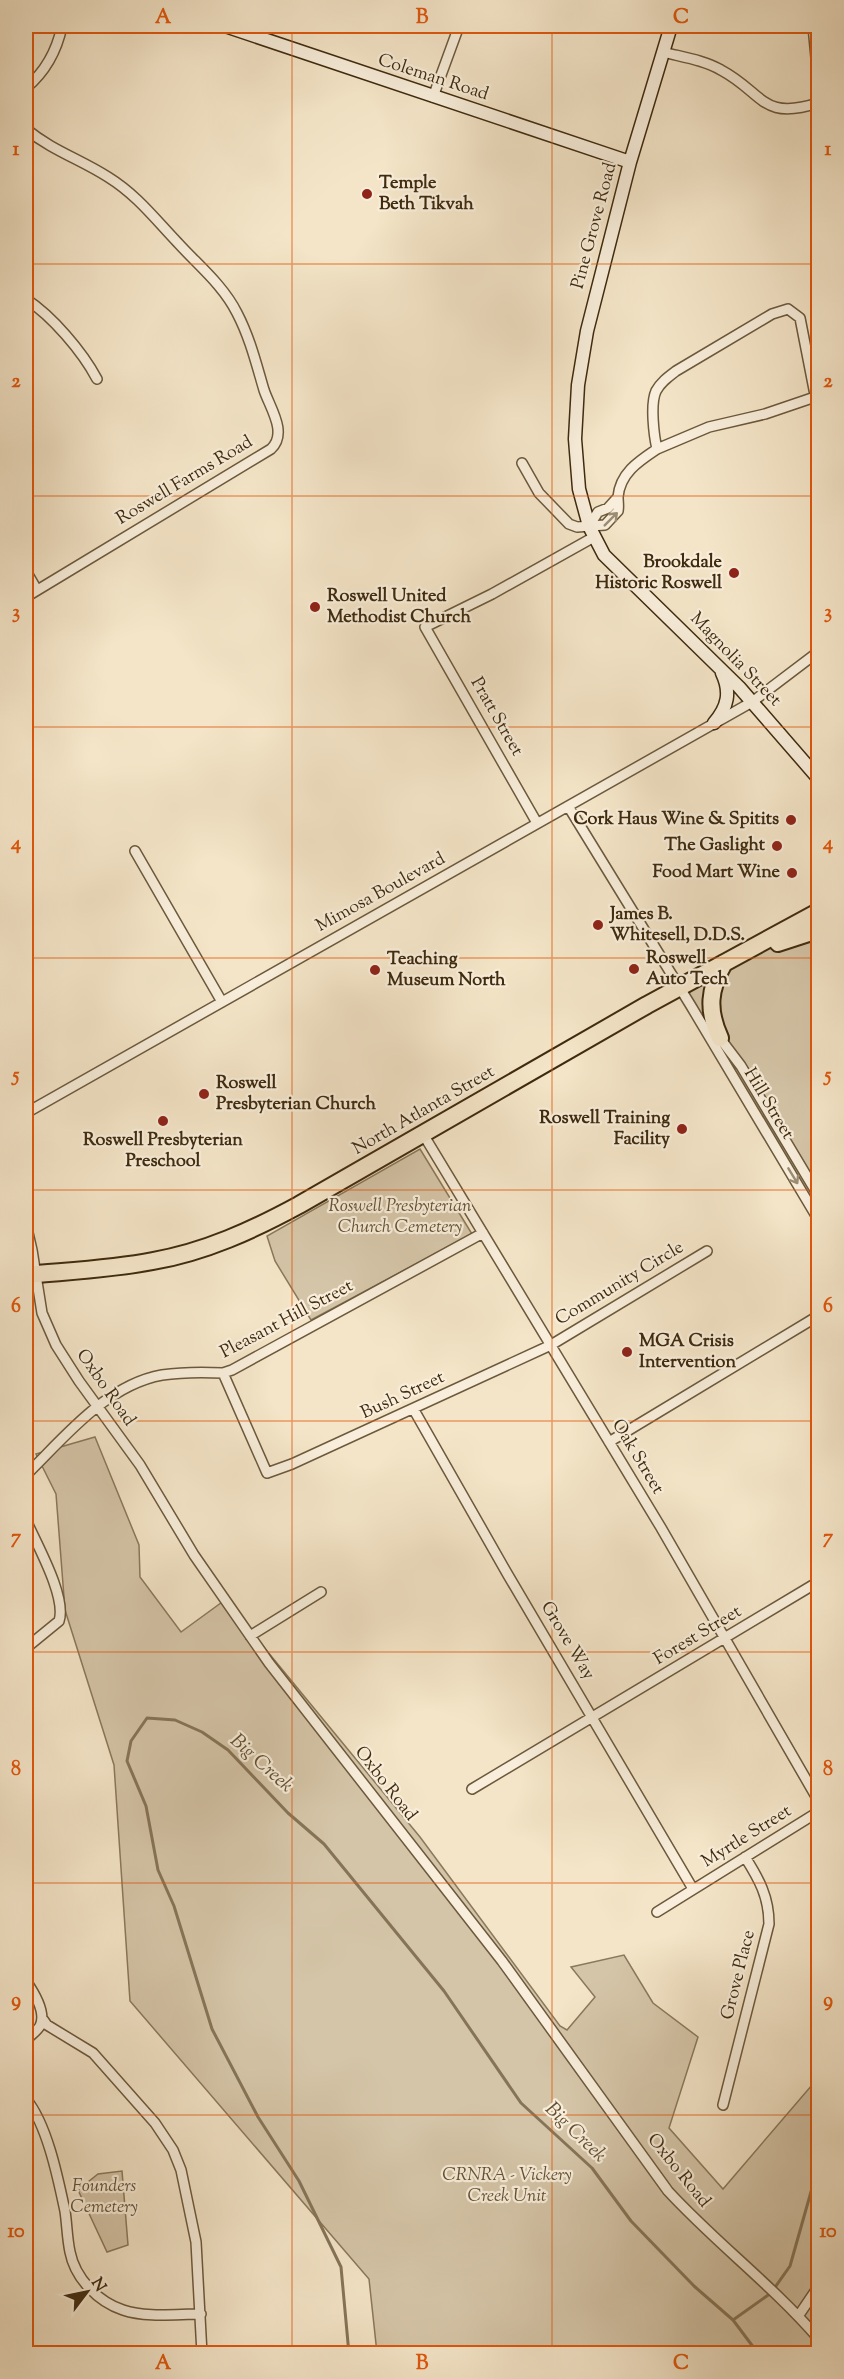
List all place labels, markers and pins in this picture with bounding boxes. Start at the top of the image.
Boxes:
place label: Temple Beth Tikvah [379,171,474,218]
marker: Temple Beth Tikvah [360,187,374,201]
place label: Brookdale Historic Roswell [595,550,723,597]
marker: Brookdale Historic Roswell [727,566,741,580]
place label: Roswell United Methodist Church [327,584,471,631]
marker: Roswell United Methodist Church [308,600,322,614]
place label: Cork Haus Wine & Spitits [574,807,779,833]
marker: Cork Haus Wine & Spitits [784,813,798,827]
place label: The Gaslight [664,833,766,859]
marker: The Gaslight [770,839,784,853]
place label: Food Mart Wine [652,860,781,886]
marker: Food Mart Wine [785,866,799,880]
place label: James B. Whitesell, D.D.S. [608,902,745,949]
marker: James B. Whitesell, D.D.S. [591,918,605,932]
place label: Roswell Auto Tech [646,946,729,993]
place label: Teaching Museum North [387,947,506,994]
marker: Roswell Auto Tech [627,962,641,976]
marker: Teaching Museum North [368,963,382,977]
place label: Roswell Presbyterian Church [216,1071,376,1118]
marker: Roswell Presbyterian Church [197,1087,211,1101]
place label: Roswell Training Facility [539,1106,670,1153]
marker: Roswell Presbyterian Preschool [156,1114,170,1128]
marker: Roswell Training Facility [675,1122,689,1136]
place label: Roswell Presbyterian Preschool [83,1128,243,1175]
place label: MGA Crisis Intervention [639,1329,736,1376]
marker: MGA Crisis Intervention [620,1345,634,1359]

